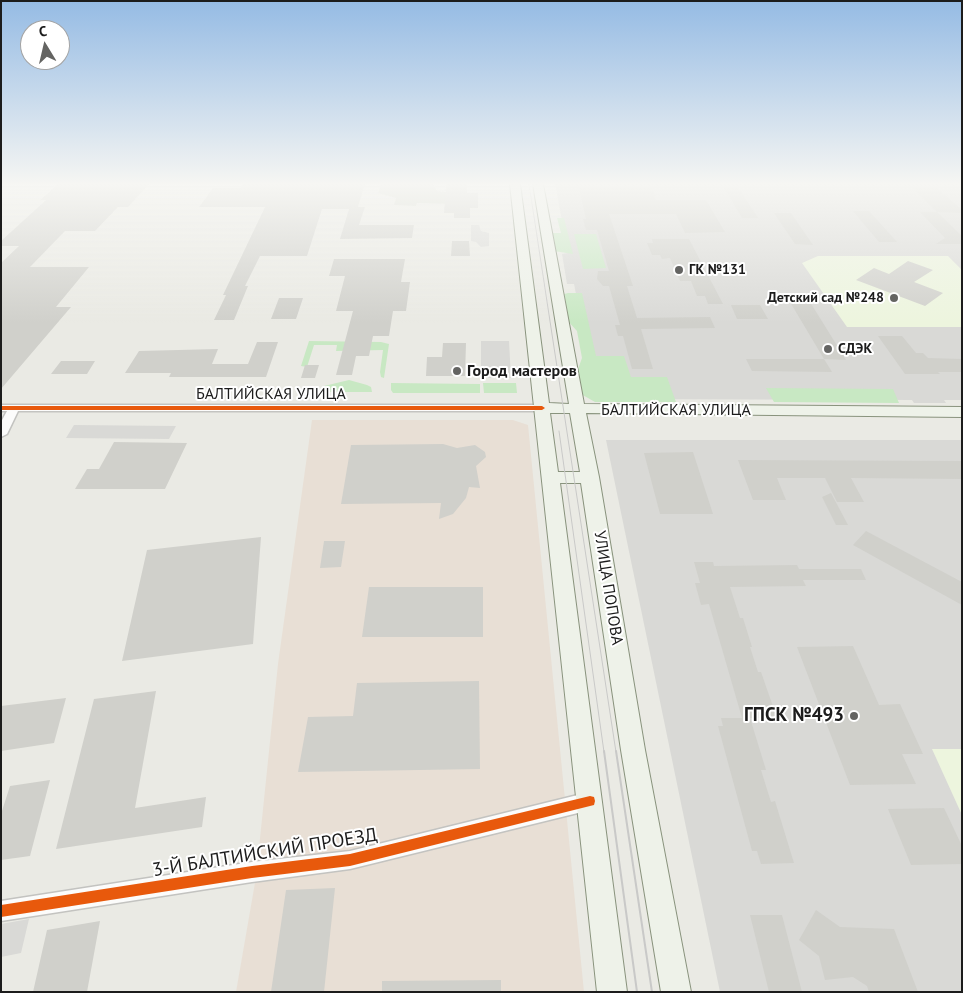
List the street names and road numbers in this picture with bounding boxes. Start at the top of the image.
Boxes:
street label: БАЛТИЙСКАЯ УЛИЦА [196,384,346,404]
street label: БАЛТИЙСКАЯ УЛИЦА [601,400,751,420]
street label: УЛИЦА ПОПОВА [589,529,627,647]
street label: 3-Й БАЛТИЙСКИЙ ПРОЕЗД [151,824,379,882]

